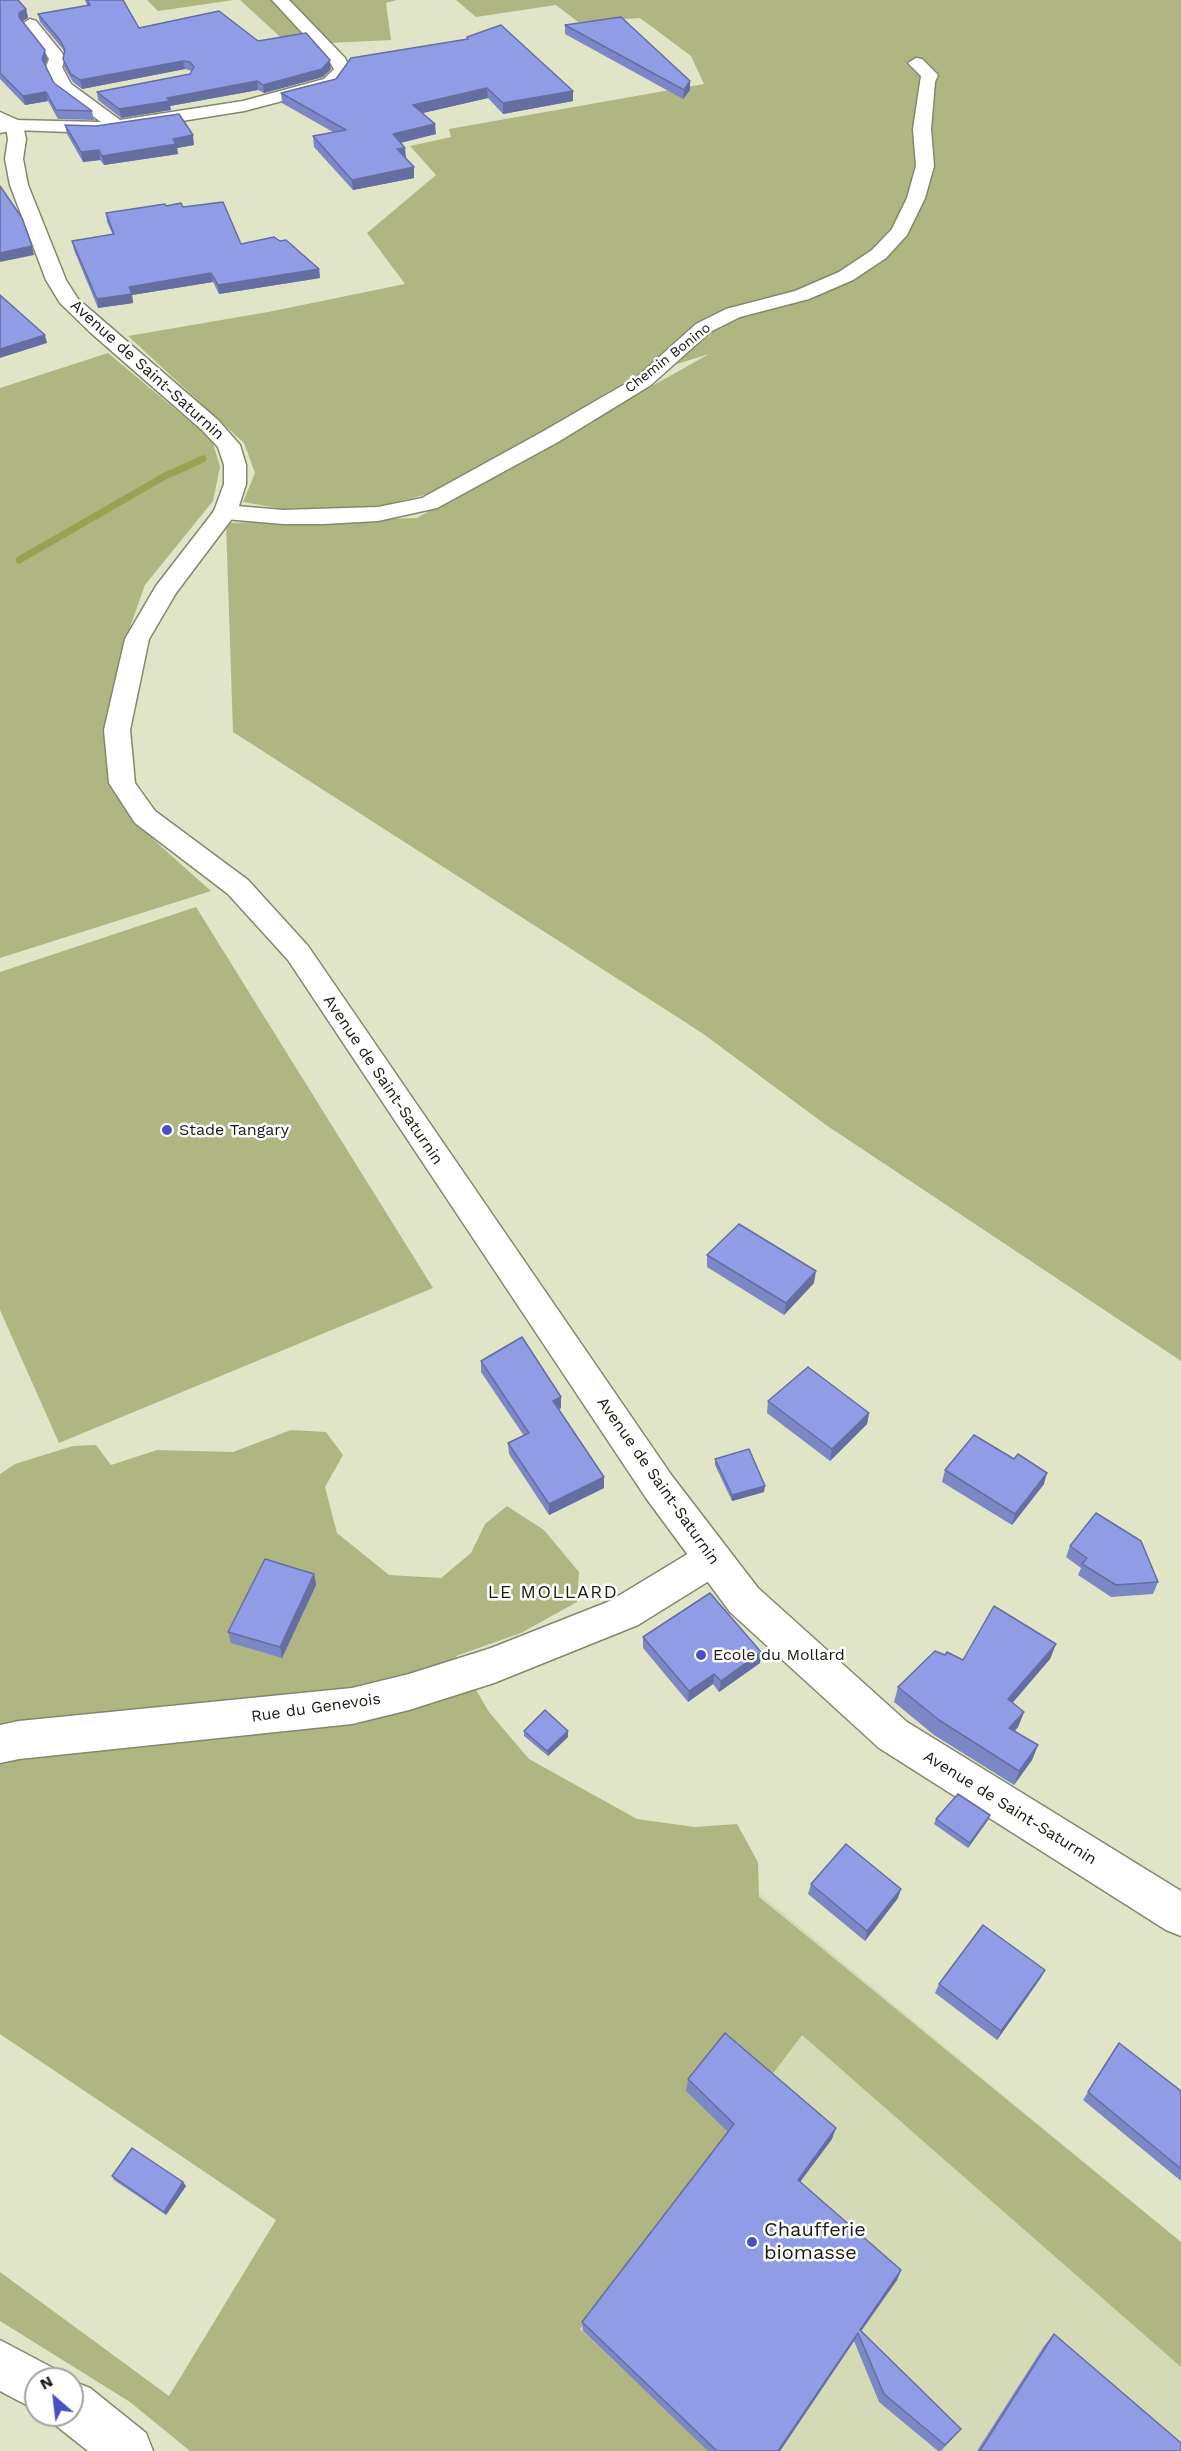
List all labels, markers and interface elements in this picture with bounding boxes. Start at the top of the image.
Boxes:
street label: Avenue de Saint-Saturnin [66,296,228,444]
street label: Chemin Bonino [622,319,714,397]
street label: Avenue de Saint-Saturnin [319,992,447,1168]
place label: Stade Tangary [179,1120,289,1140]
marker: Stade Tangary [160,1123,174,1137]
street label: Avenue de Saint-Saturnin [593,1393,723,1569]
district label: LE MOLLARD [488,1582,618,1604]
place label: Ecole du Mollard [713,1645,845,1665]
marker: Ecole du Mollard [694,1648,708,1662]
street label: Rue du Genevois [250,1689,382,1727]
street label: Avenue de Saint-Saturnin [920,1747,1100,1869]
place label: Chaufferie biomasse [764,2218,866,2265]
marker: Chaufferie biomasse [745,2235,759,2249]
north arrow [24,2367,84,2427]
text: N [37,2371,56,2394]

